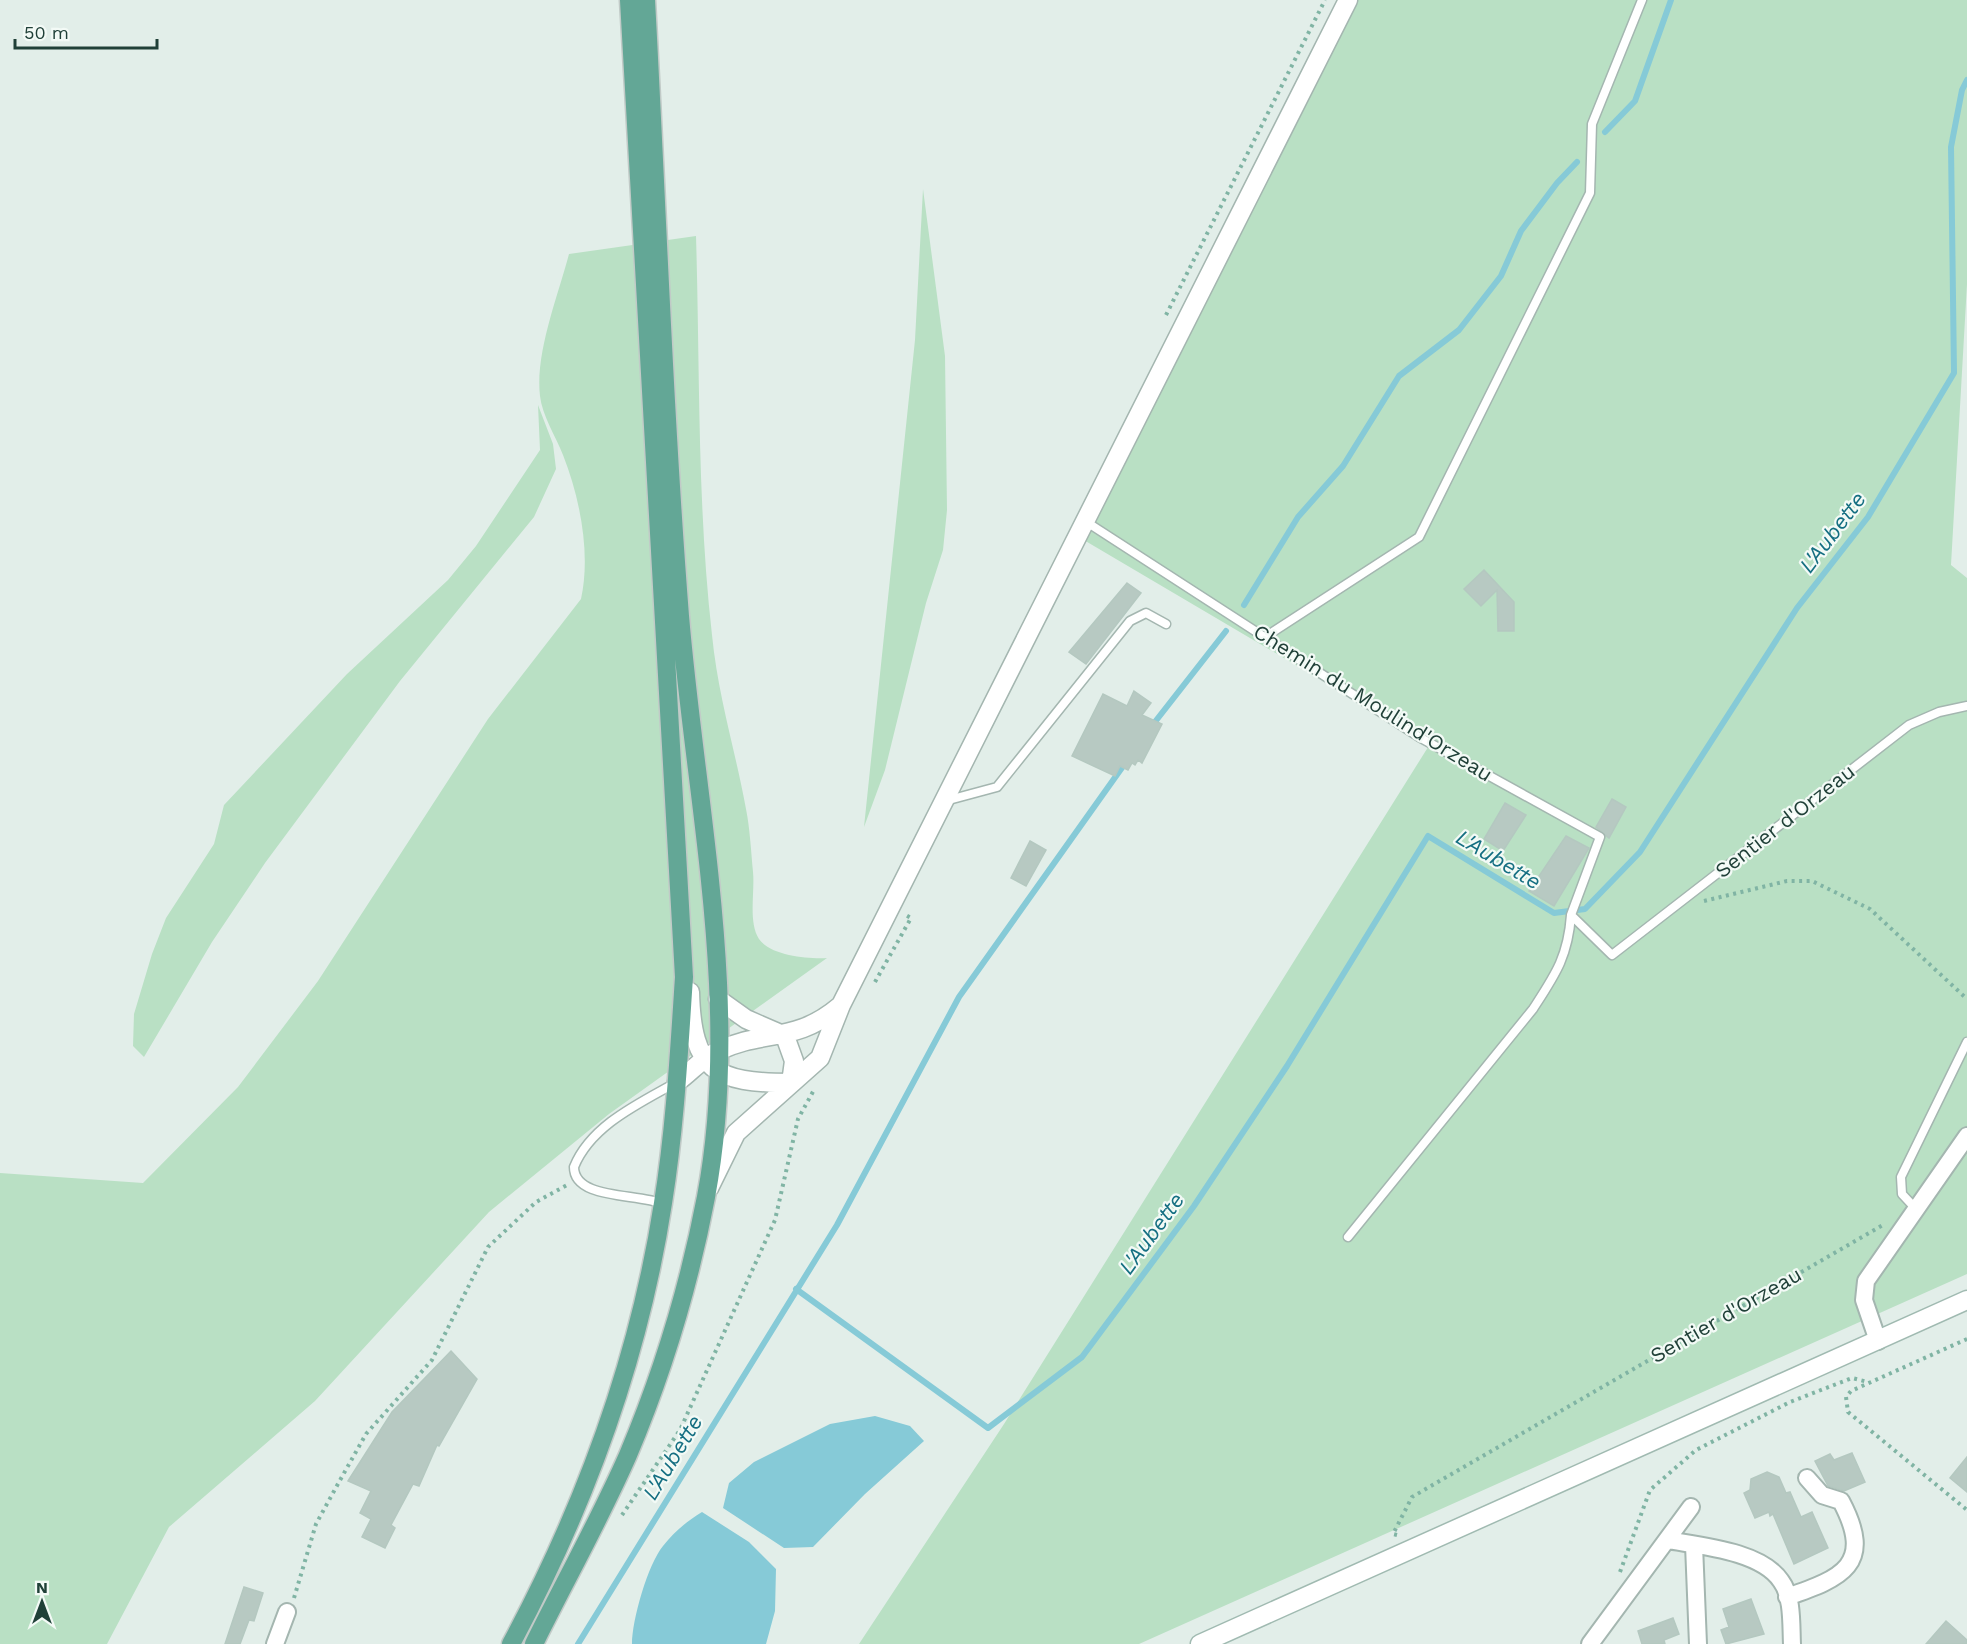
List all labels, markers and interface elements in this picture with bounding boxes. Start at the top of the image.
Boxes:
scale bar [15,12,158,50]
text: 50 m [24,22,69,43]
water label: L'Aubette [1794,487,1871,578]
street label: Chemin du Moulind'Orzeau [1249,619,1497,787]
street label: Sentier d'Orzeau [1710,758,1860,883]
water label: L'Aubette [1452,824,1546,894]
water label: L'Aubette [1114,1188,1189,1279]
street label: Sentier d'Orzeau [1646,1261,1806,1368]
water label: L'Aubette [637,1410,707,1504]
north arrow [12,1572,72,1632]
text: N [36,1578,48,1597]

